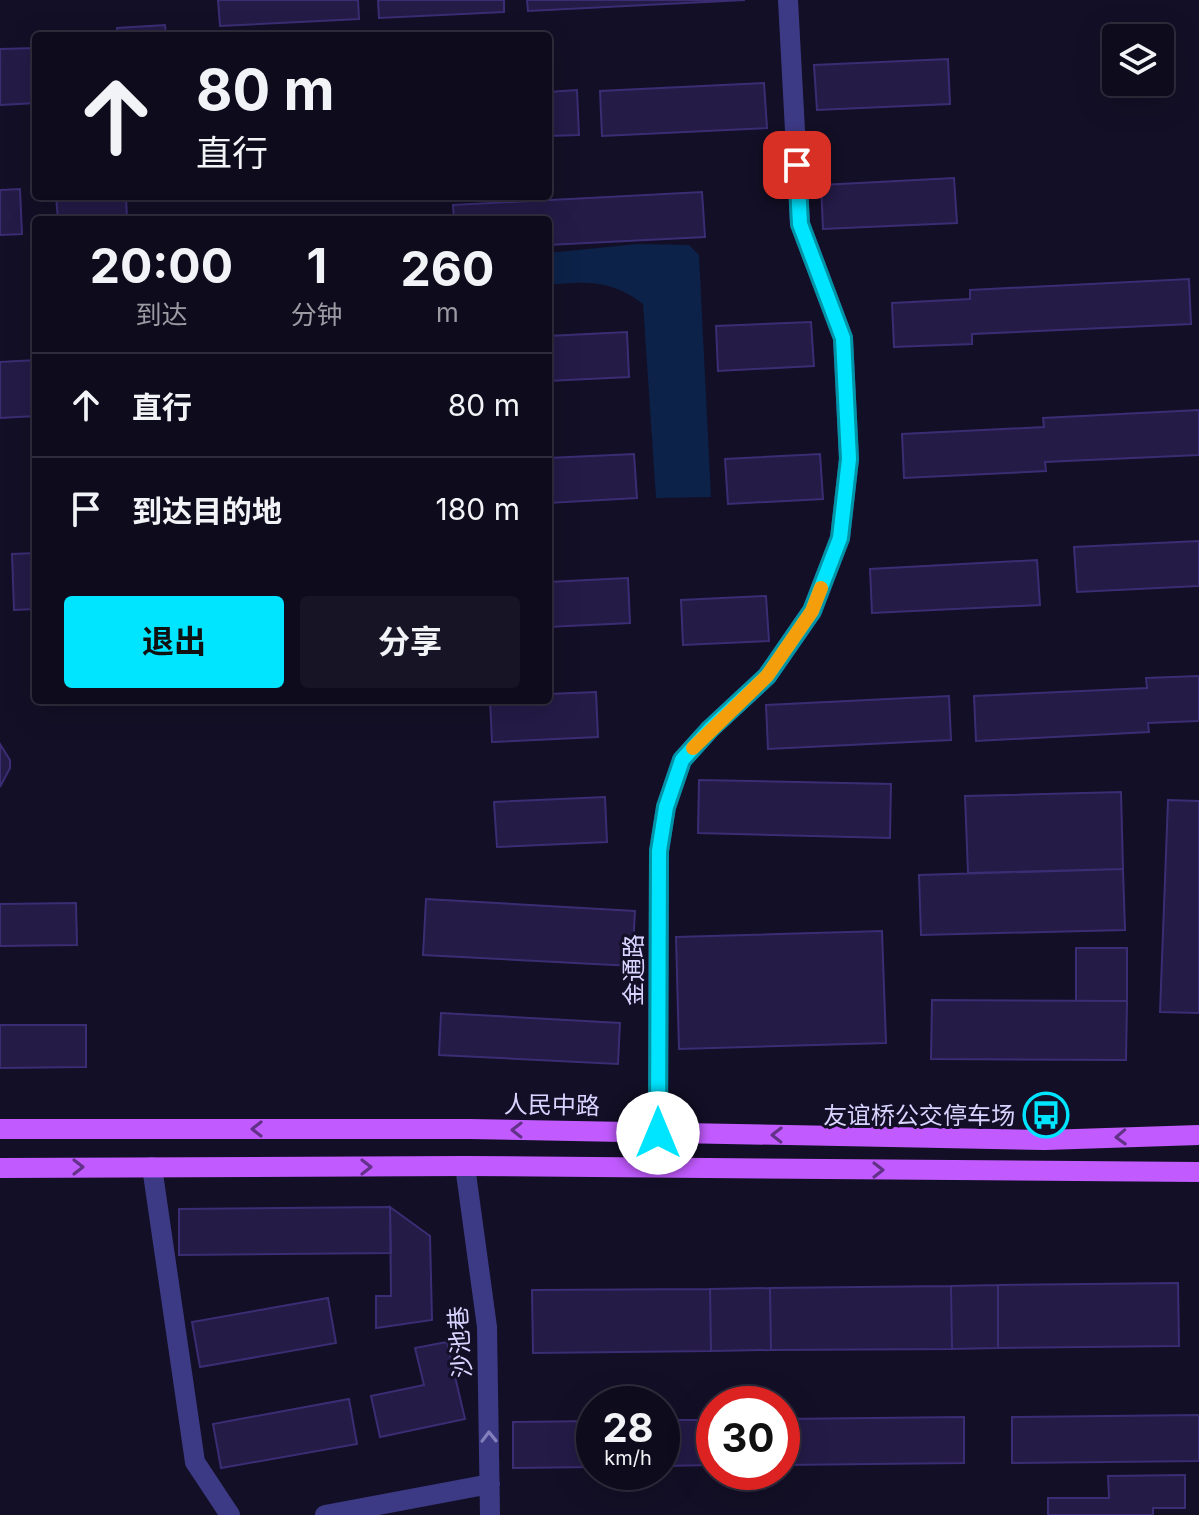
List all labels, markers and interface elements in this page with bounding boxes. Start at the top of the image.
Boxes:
map controls [1102,24,1174,96]
button: layers [1102,24,1174,96]
text: 80 m [196,56,335,124]
icon: ahead [64,64,168,168]
text: 直行 [196,131,268,175]
pin [763,131,831,199]
icon: arrive [775,143,819,187]
text: 20:00 [90,236,233,295]
text: 1 [306,236,327,295]
text: 260 [401,239,494,298]
text: m [436,297,459,328]
text: 到达 [135,299,187,330]
text: 分钟 [291,299,343,330]
icon: ahead [64,383,108,427]
text: 80 m [448,387,520,423]
text: 直行 [132,389,192,425]
icon: arrive [64,487,108,531]
text: 180 m [436,491,520,527]
text: 到达目的地 [132,493,282,529]
button: 退出 [64,596,284,688]
button: 分享 [300,596,520,688]
street label: 金通路 [619,934,648,1006]
street label: 人民中路 [504,1090,600,1120]
position arrow [616,1091,700,1175]
bus stop icon: 友谊桥公交停车场 [1022,1091,1070,1139]
place label: 友谊桥公交停车场 [823,1101,1015,1130]
one-way arrow [250,1120,263,1138]
one-way arrow [510,1121,523,1139]
one-way arrow [770,1127,783,1144]
one-way arrow [1114,1129,1127,1146]
one-way arrow [72,1158,85,1176]
one-way arrow [360,1158,373,1176]
one-way arrow [872,1161,885,1178]
street label: 沙池巷 [443,1305,477,1379]
speed limit sign: 30 [696,1386,800,1490]
text: 28 [602,1403,654,1452]
one-way arrow [481,1430,498,1443]
text: km/h [604,1446,652,1470]

